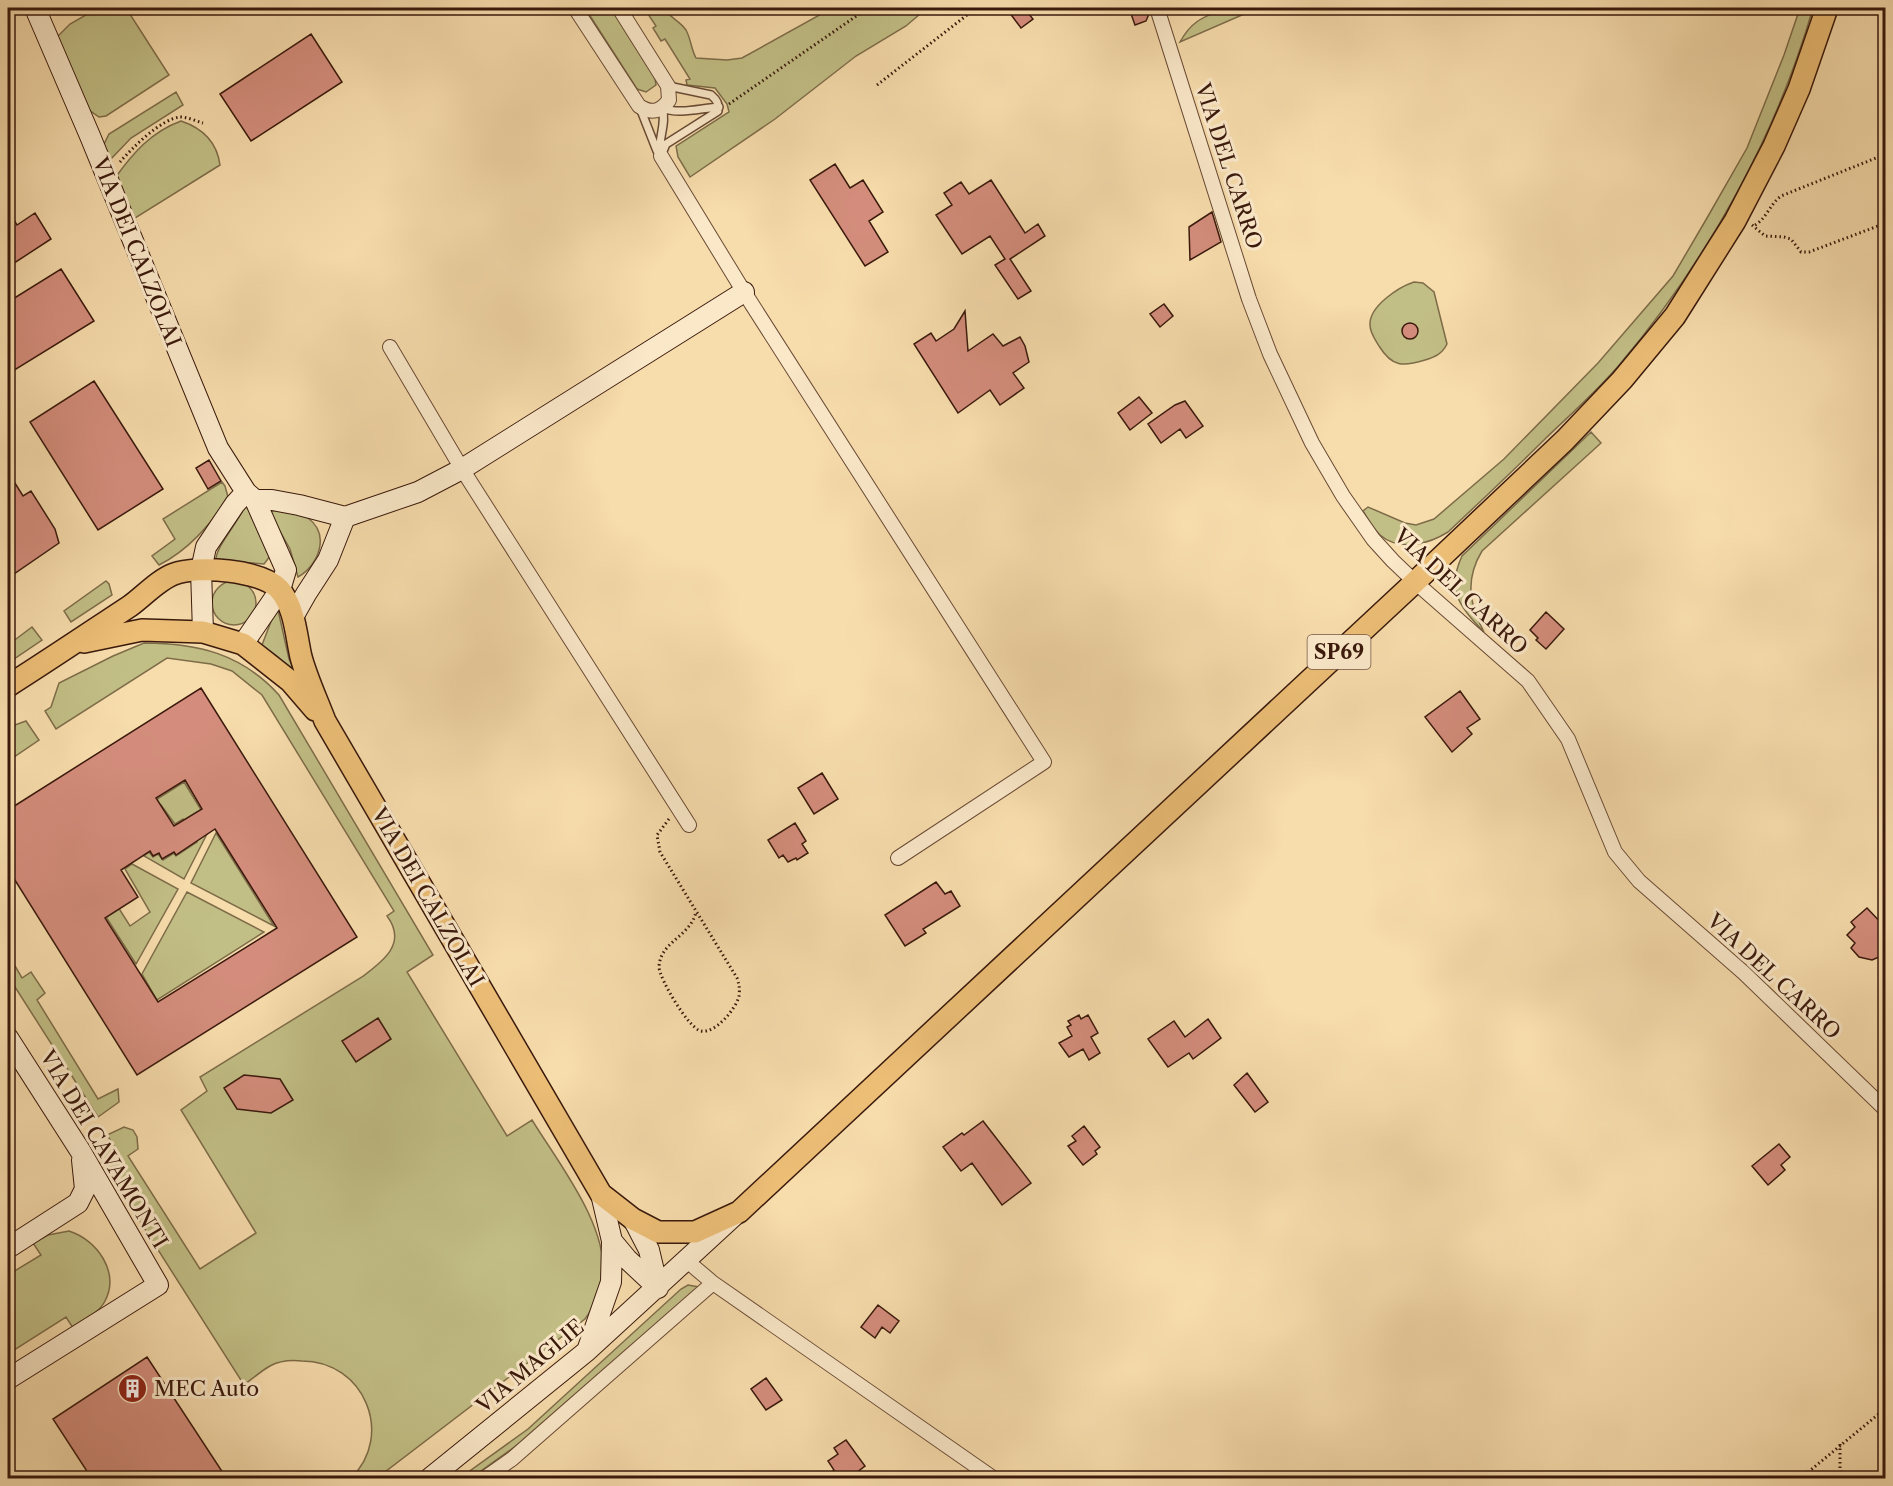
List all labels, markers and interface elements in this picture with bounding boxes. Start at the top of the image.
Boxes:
street label: VIA DEL CARRO [1190,79,1268,252]
street label: VIA DEI CALZOLAI [87,153,186,351]
street label: VIA DEL CARRO [1388,522,1533,659]
road number: SP69 [1308,635,1370,669]
street label: VIA DEI CALZOLAI [366,802,489,991]
street label: VIA DEL CARRO [1701,907,1846,1044]
street label: VIA DEI CAVAMONTI [34,1045,173,1253]
street label: VIA MAGLIE [470,1314,589,1419]
building icon: MEC Auto [117,1372,149,1404]
place label: MEC Auto [154,1376,259,1401]

